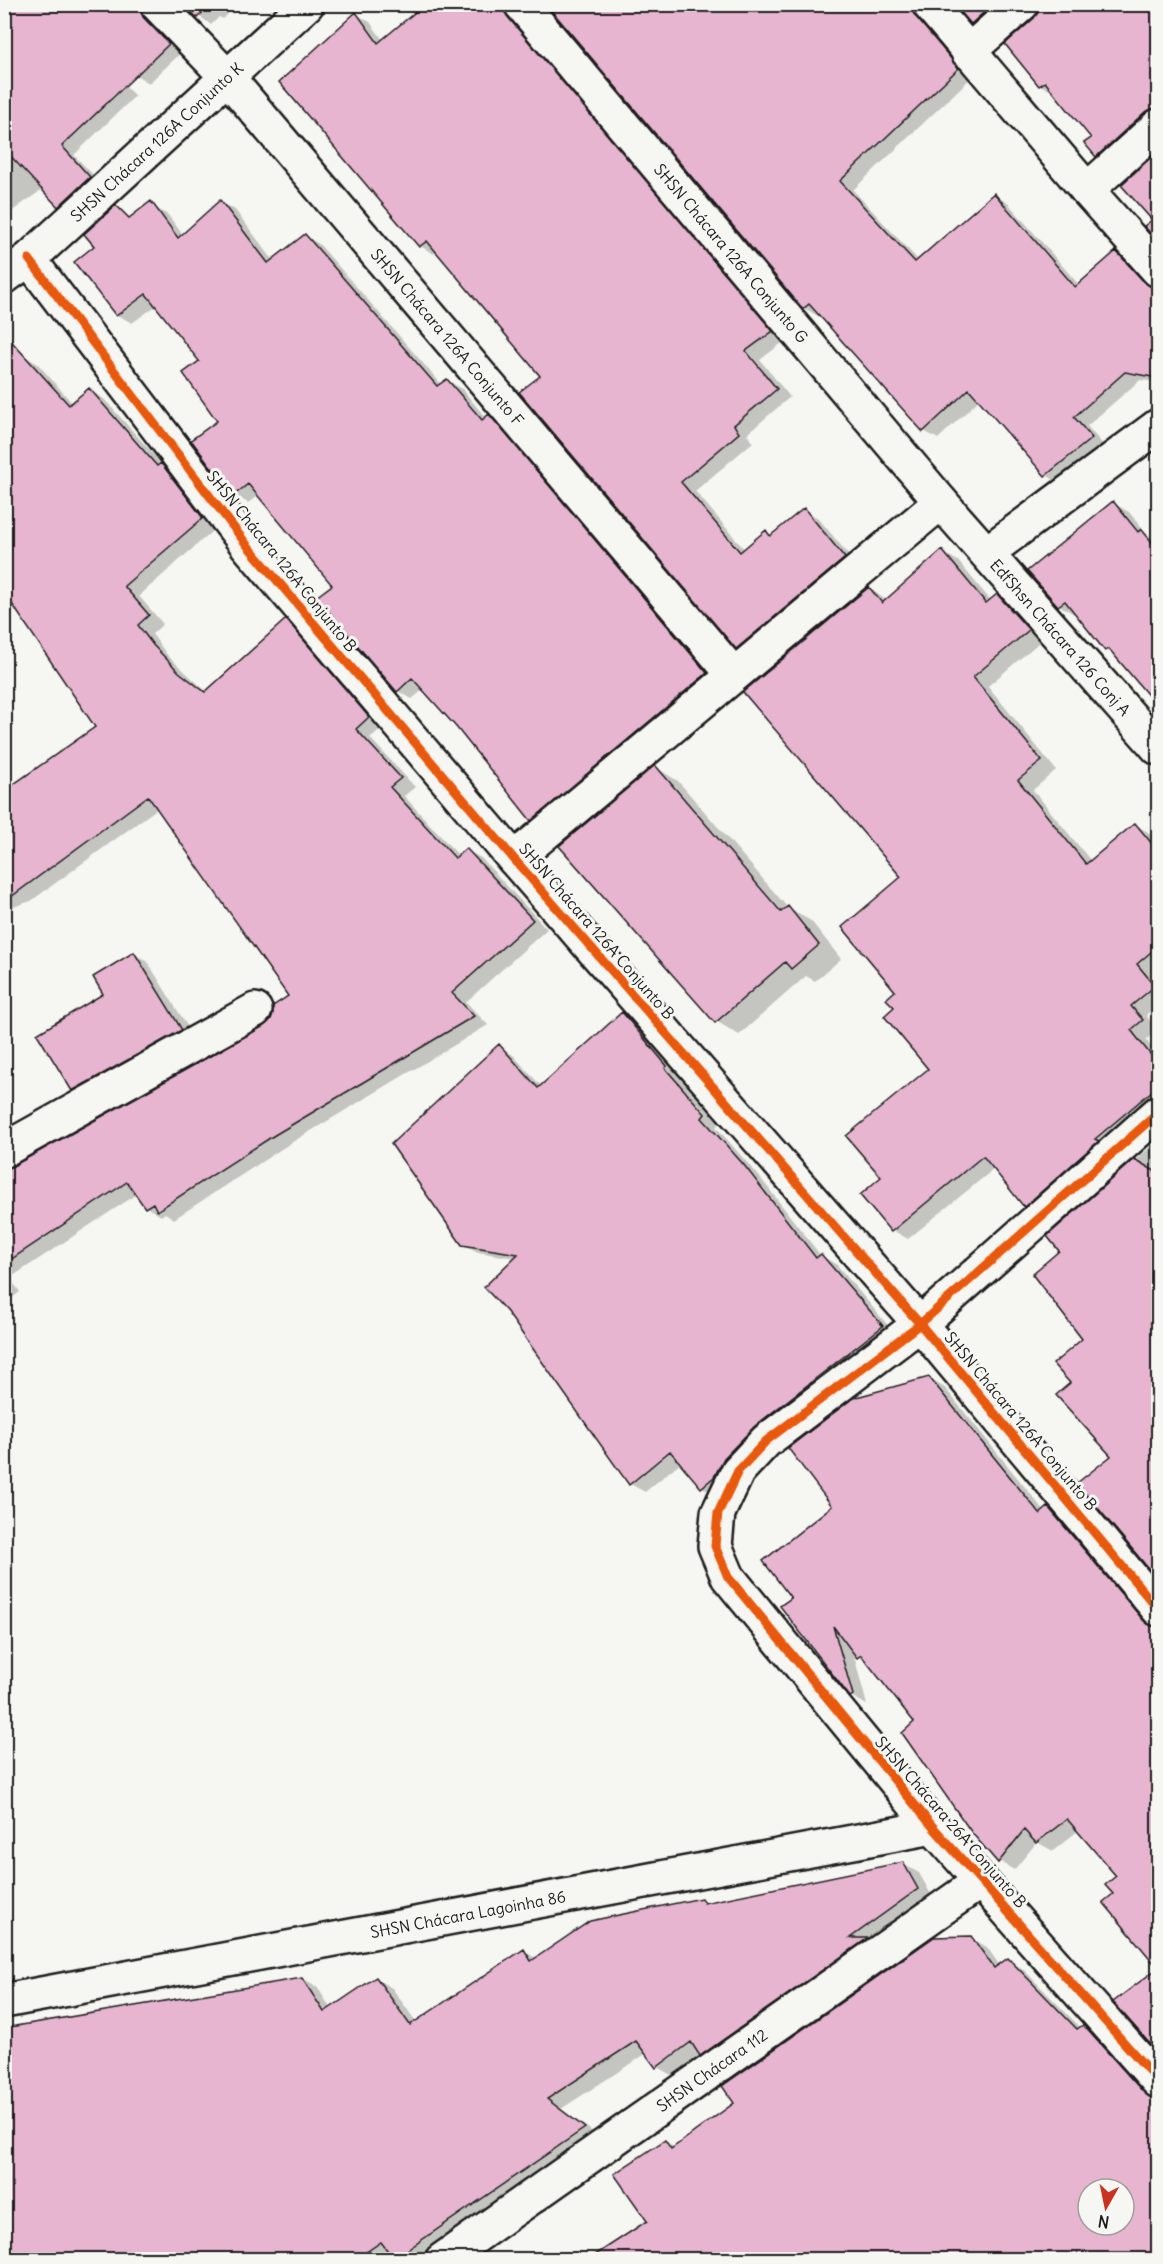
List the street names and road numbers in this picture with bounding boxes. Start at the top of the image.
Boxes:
street label: SHSN Chácara 126A Conjunto K [66,58,247,226]
street label: SHSN Chácara 126A Conjunto G [650,159,812,347]
street label: SHSN Chácara 126A Conjunto F [367,244,528,430]
street label: SHSN Chácara 126A Conjunto B [203,466,361,656]
street label: EdfShsn Chácara 126 Conj A [986,555,1135,720]
street label: SHSN Chácara 126A Conjunto B [515,839,679,1023]
street label: SHSN Chácara 126A Conjunto B [940,1328,1102,1514]
street label: SHSN Chácara 26A Conjunto B [871,1732,1031,1912]
street label: SHSN Chácara Lagoinha 86 [368,1886,567,1942]
street label: SHSN Chácara 112 [653,2024,771,2116]

